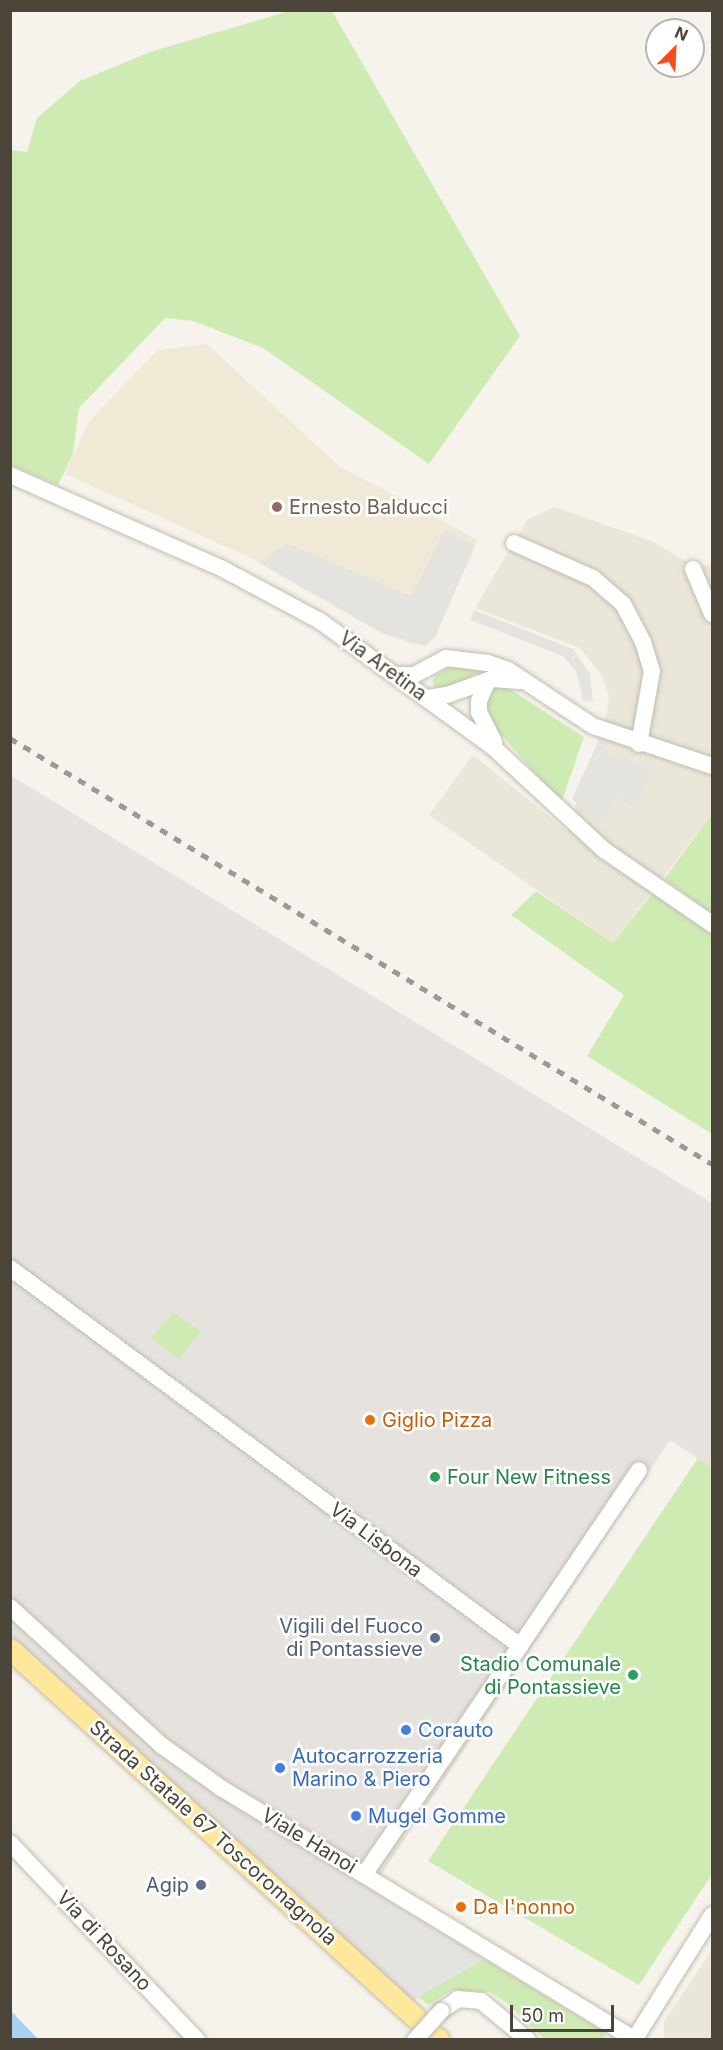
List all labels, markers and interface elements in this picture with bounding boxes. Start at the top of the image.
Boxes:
north arrow [645,18,705,78]
text: N [672,22,691,45]
place label: Ernesto Balducci [289,495,448,519]
marker: Ernesto Balducci [270,500,284,514]
street label: Via Aretina [334,626,432,706]
place label: Giglio Pizza [382,1408,492,1432]
marker: Giglio Pizza [363,1413,377,1427]
place label: Four New Fitness [447,1465,611,1489]
marker: Four New Fitness [428,1470,442,1484]
street label: Via Lisbona [325,1497,427,1583]
place label: Vigili del Fuoco di Pontassieve [279,1614,423,1661]
marker: Vigili del Fuoco di Pontassieve [428,1631,442,1645]
place label: Stadio Comunale di Pontassieve [460,1652,621,1699]
marker: Stadio Comunale di Pontassieve [626,1668,640,1682]
street label: Strada Statale 67 Toscoromagnola [84,1715,342,1951]
place label: Corauto [418,1718,494,1742]
marker: Corauto [399,1723,413,1737]
place label: Autocarrozzeria Marino & Piero [292,1744,443,1791]
marker: Autocarrozzeria Marino & Piero [273,1761,287,1775]
street label: Viale Hanoi [257,1803,361,1879]
place label: Mugel Gomme [368,1804,506,1828]
marker: Mugel Gomme [349,1809,363,1823]
place label: Agip [146,1873,189,1897]
marker: Agip [194,1878,208,1892]
street label: Via di Rosano [51,1886,157,1996]
place label: Da I'nonno [473,1895,575,1919]
marker: Da I'nonno [454,1900,468,1914]
scale bar [513,1993,616,2031]
text: 50 m [521,2005,564,2026]

